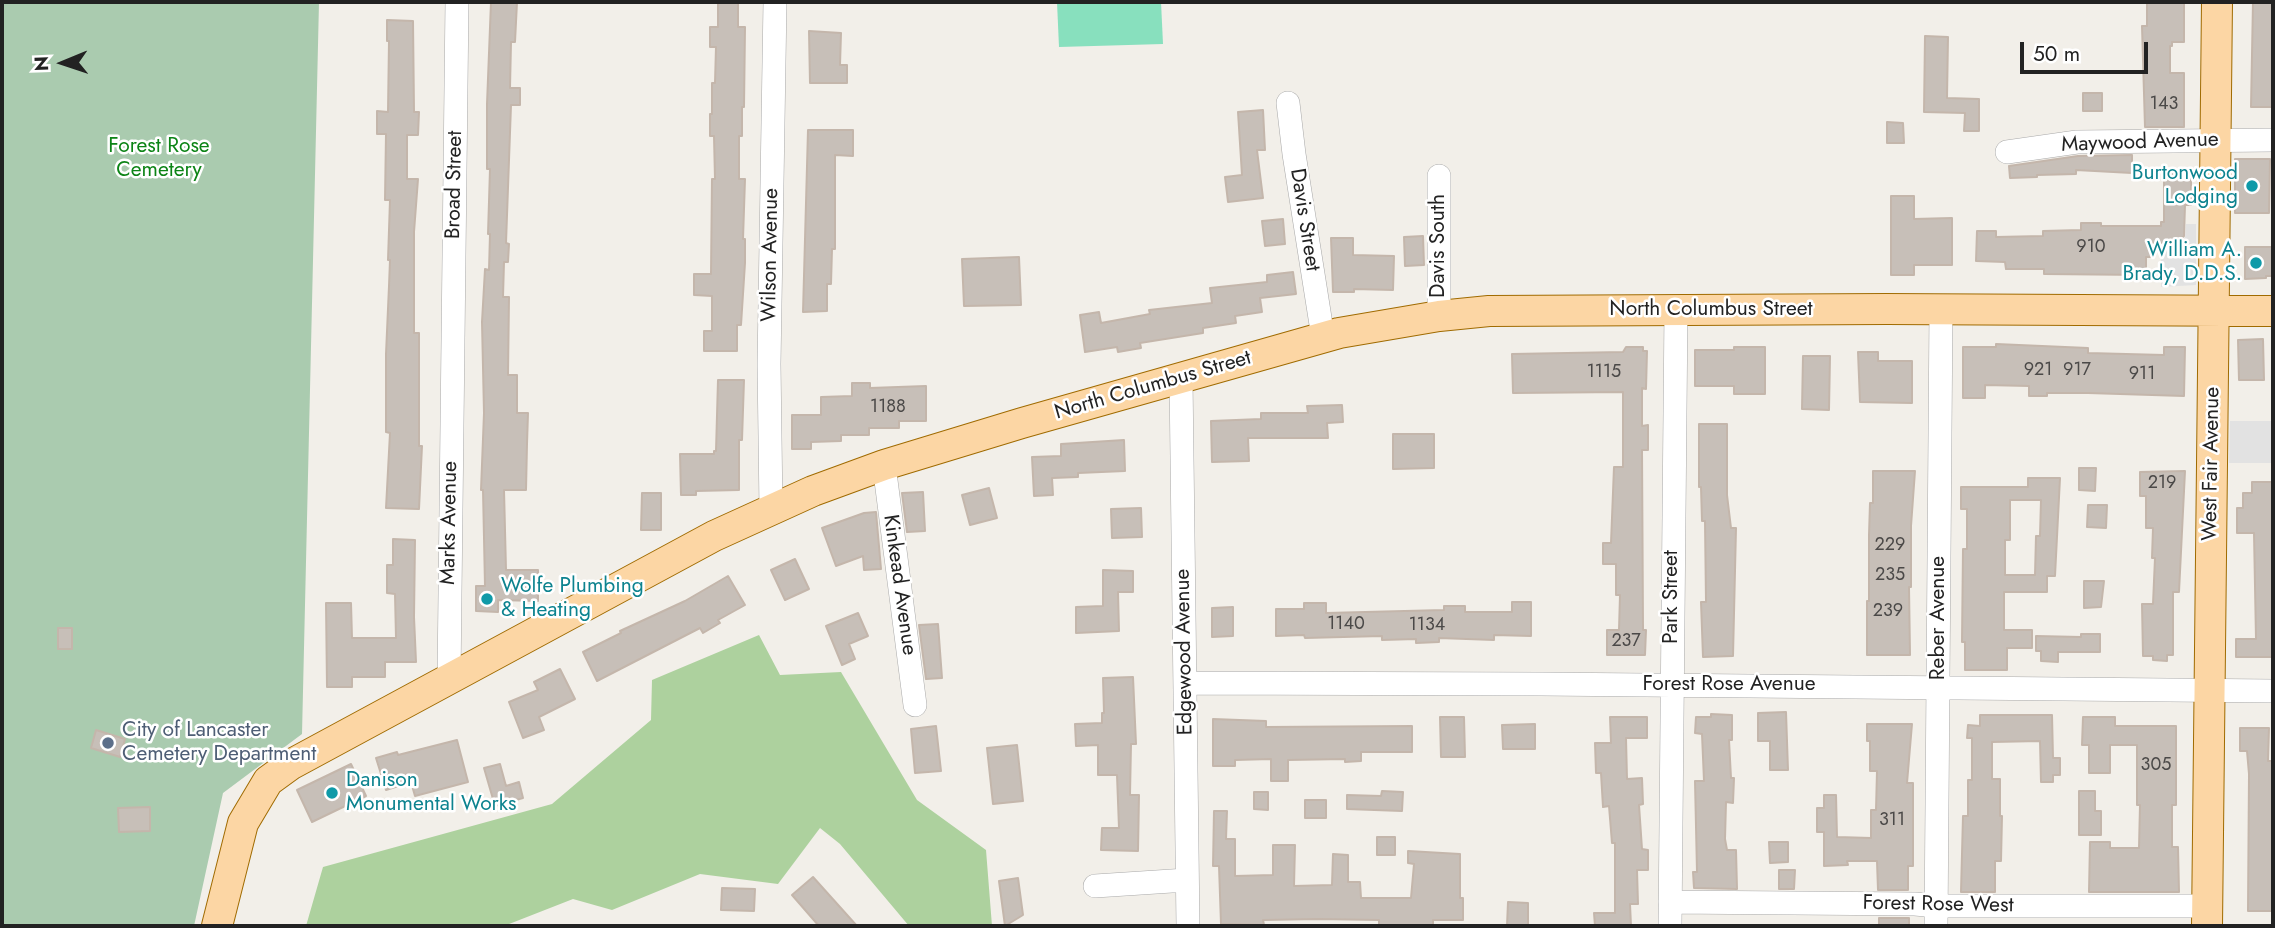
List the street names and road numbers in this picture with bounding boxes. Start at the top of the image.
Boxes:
street label: Maywood Avenue [2061,128,2219,158]
street label: Broad Street [441,131,469,239]
street label: Davis Street [1283,167,1325,273]
street label: Wilson Avenue [757,188,785,322]
street label: Davis South [1426,194,1452,298]
street label: North Columbus Street [1609,297,1813,323]
street label: North Columbus Street [1052,346,1254,426]
street label: West Fair Avenue [2198,387,2226,541]
street label: Marks Avenue [436,461,464,585]
street label: Kinkead Avenue [877,513,921,657]
street label: Park Street [1659,550,1685,644]
street label: Reber Avenue [1926,556,1952,680]
street label: Edgewood Avenue [1171,569,1199,735]
street label: Forest Rose Avenue [1642,672,1816,698]
street label: Forest Rose West [1862,891,2014,919]

